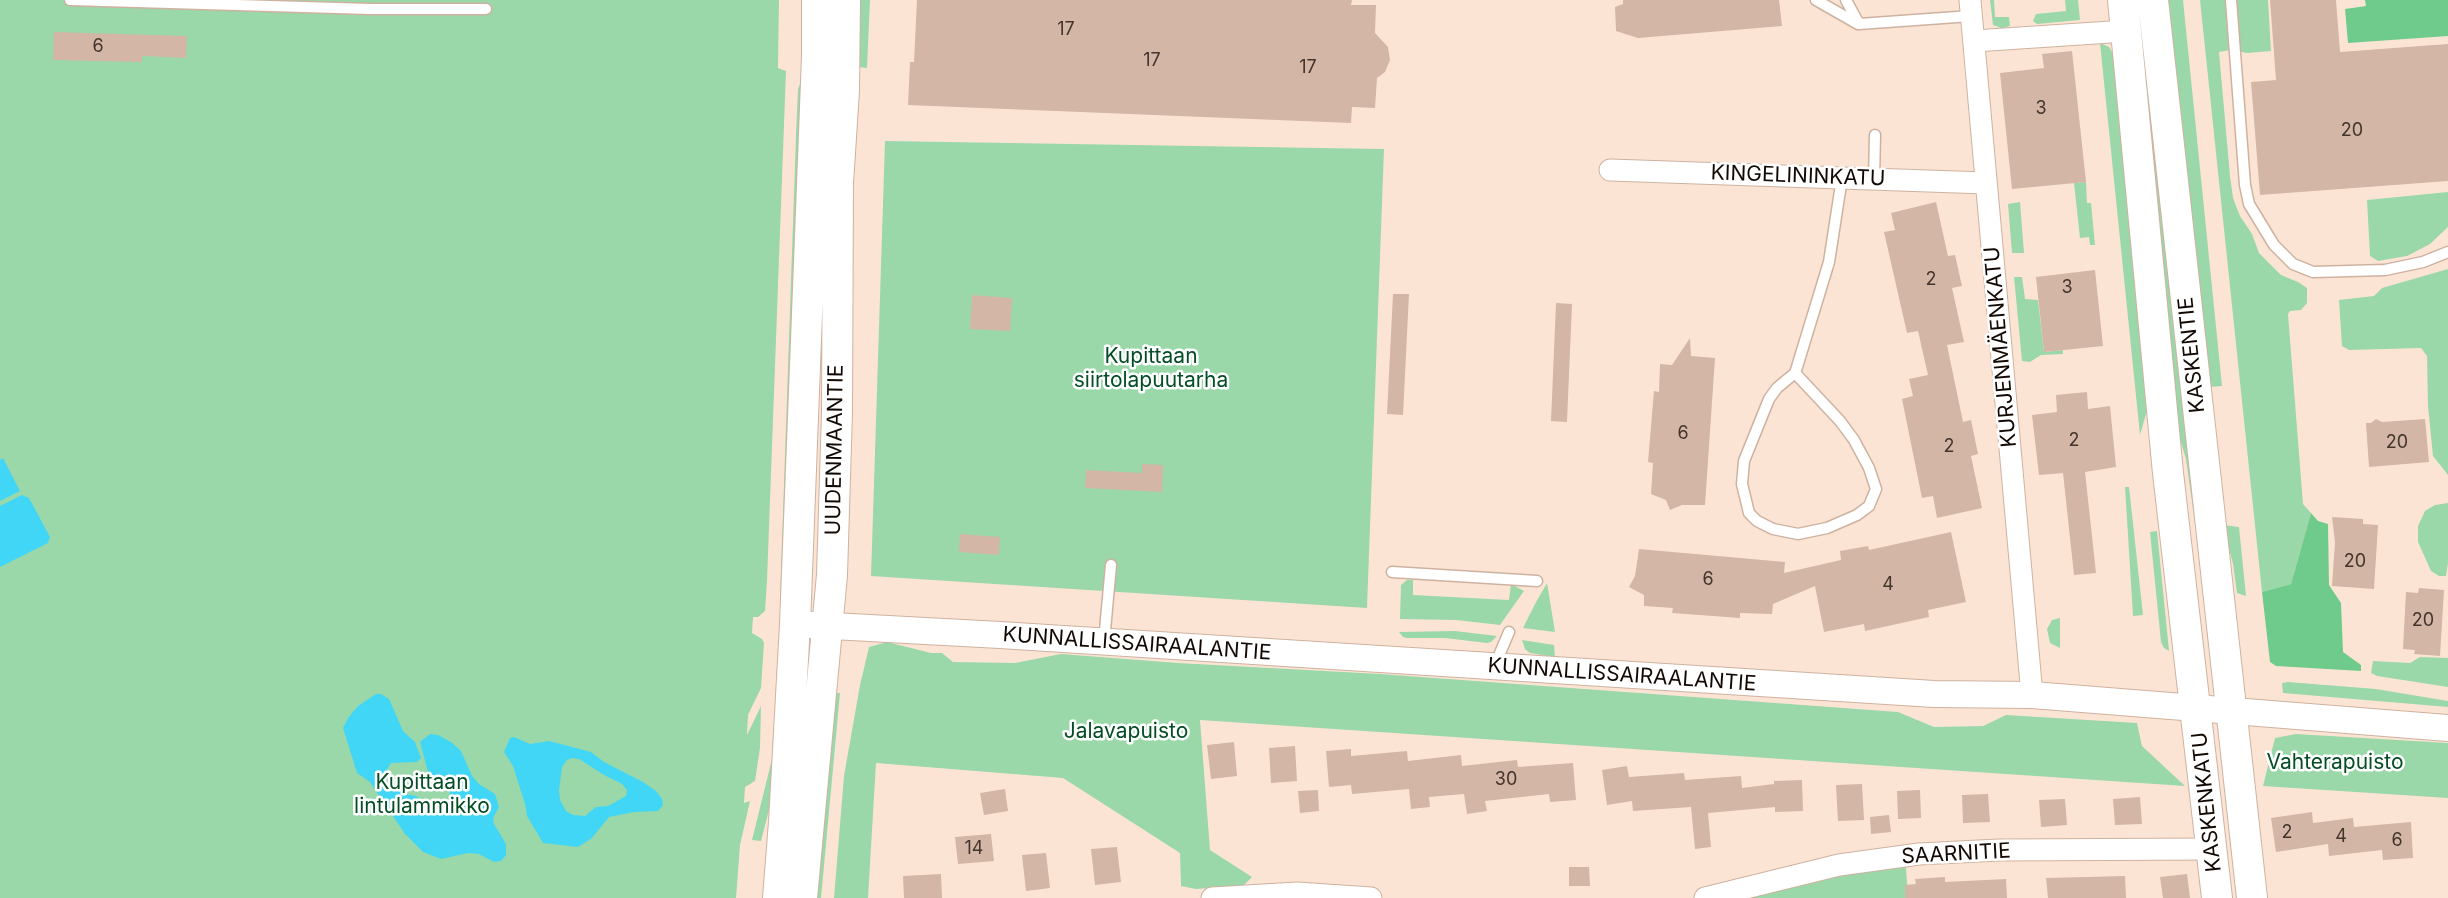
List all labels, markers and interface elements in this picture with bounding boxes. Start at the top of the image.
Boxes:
house number: 17 [1057,19,1075,41]
house number: 6 [92,36,104,58]
house number: 17 [1143,50,1161,72]
house number: 17 [1299,57,1317,79]
house number: 3 [2035,98,2047,120]
house number: 20 [2341,120,2363,142]
street label: KINGELININKATU [1710,160,1886,192]
street label: KURJENMÄENKATU [1980,245,2022,449]
house number: 2 [1926,269,1936,291]
house number: 3 [2061,277,2073,299]
street label: KASKENTIE [2173,296,2211,414]
park label: Kupittaan siirtolapuutarha [1074,344,1228,394]
street label: UUDENMAANTIE [821,364,849,536]
house number: 6 [1677,423,1689,445]
house number: 2 [2069,430,2079,452]
house number: 20 [2386,432,2408,454]
house number: 2 [1944,436,1954,458]
house number: 20 [2344,551,2366,573]
house number: 6 [1702,569,1714,591]
house number: 4 [1882,574,1894,596]
house number: 20 [2412,610,2434,632]
street label: KUNNALLISSAIRAALANTIE [1002,622,1272,666]
street label: KUNNALLISSAIRAALANTIE [1487,653,1757,697]
park label: Jalavapuisto [1064,719,1188,745]
street label: KASKENKATU [2187,731,2227,873]
park label: Vahterapuisto [2267,750,2403,776]
house number: 30 [1495,769,1517,791]
park label: Kupittaan lintulammikko [354,770,490,820]
house number: 2 [2282,822,2292,844]
house number: 4 [2335,826,2347,848]
house number: 6 [2391,830,2403,852]
house number: 14 [965,838,983,860]
street label: SAARNITIE [1901,839,2011,869]

